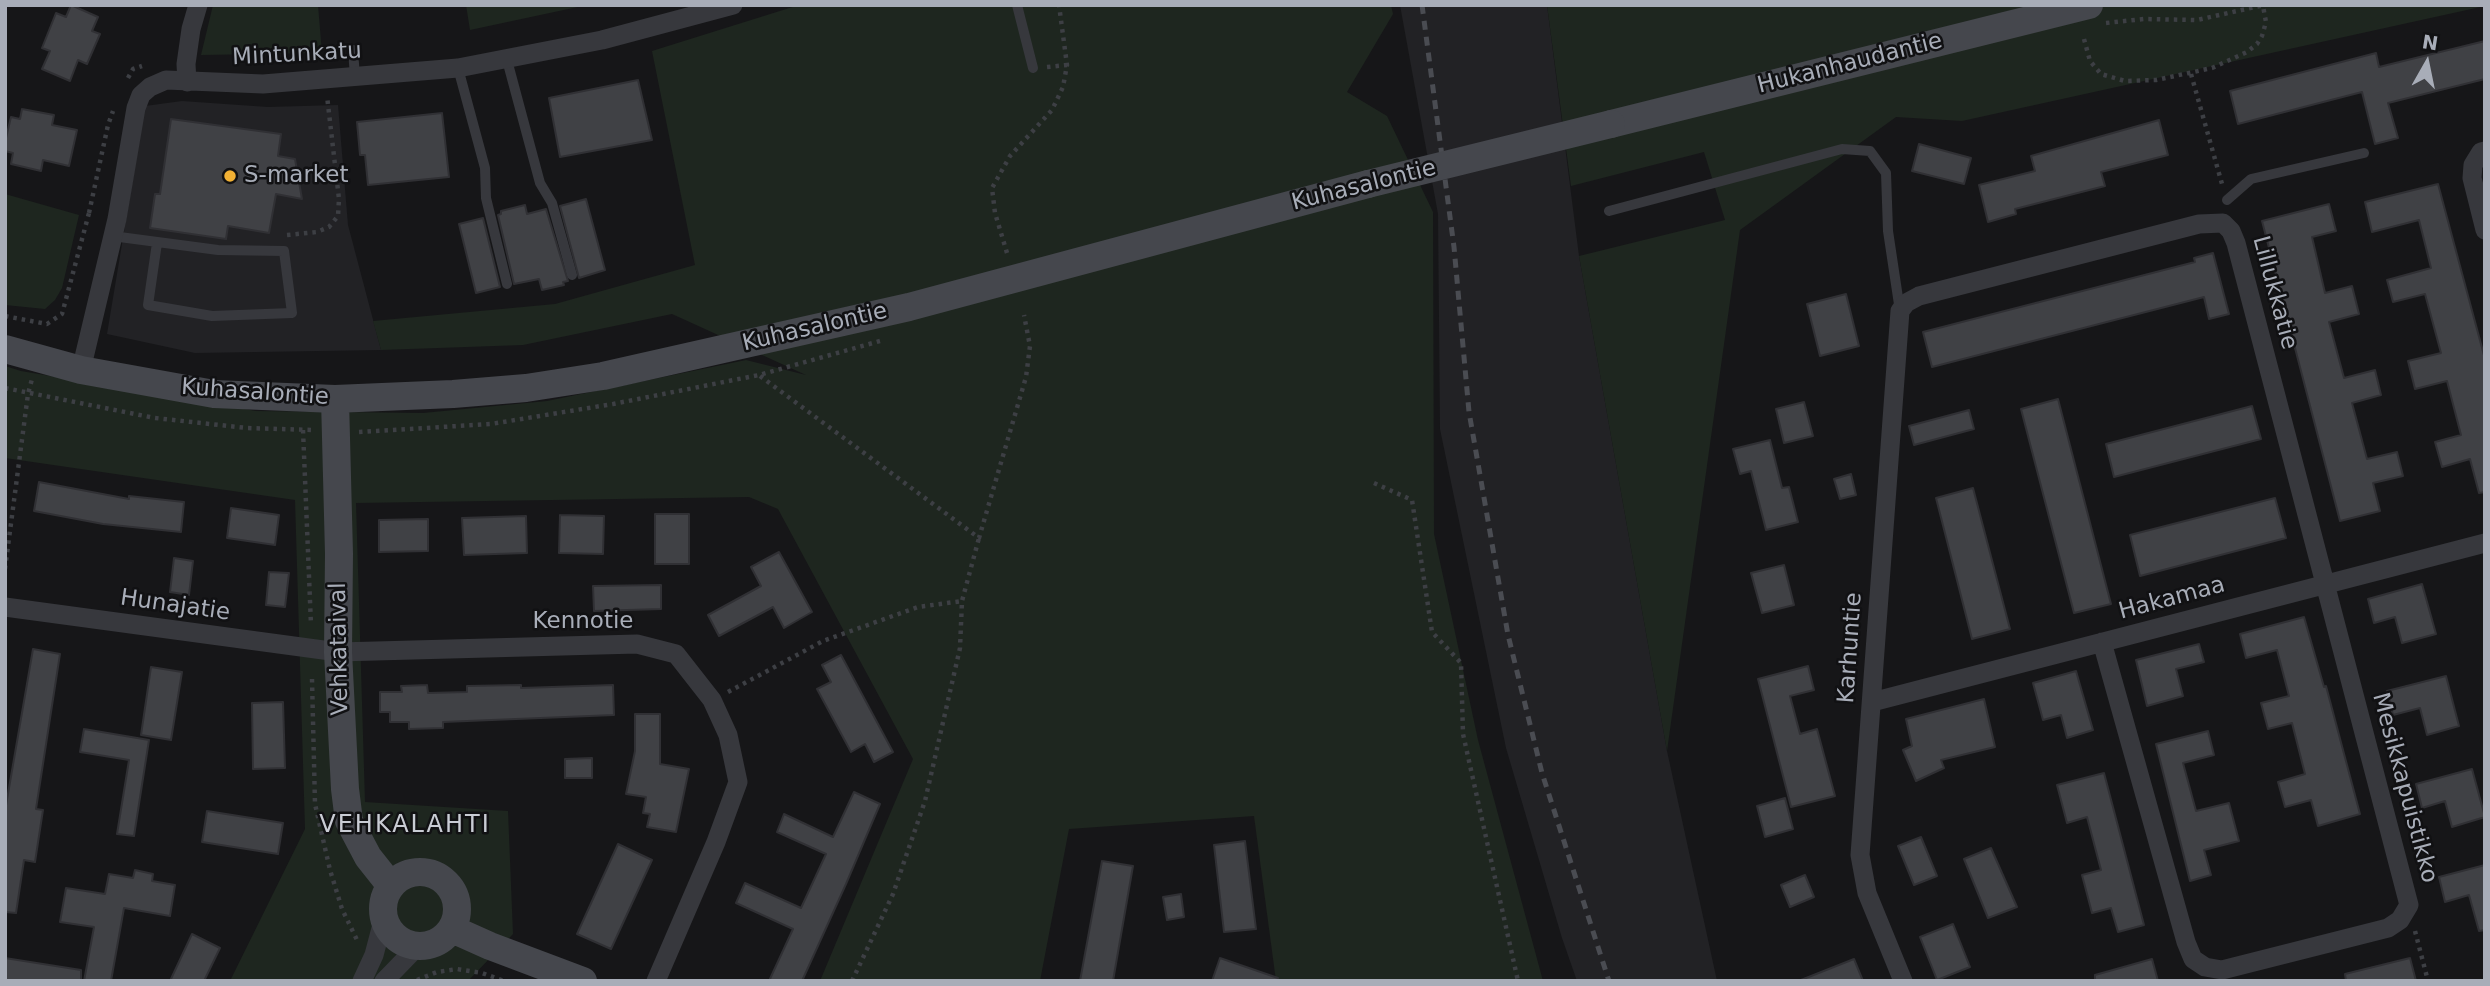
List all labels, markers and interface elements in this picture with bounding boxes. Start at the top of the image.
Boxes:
street label: Hukanhaudantie [1755,28,1945,100]
north arrow [2392,28,2462,98]
text: N [2421,30,2440,54]
street label: Mintunkatu [232,38,362,72]
street label: Kuhasalontie [1289,155,1439,217]
place label: S-market [244,162,349,190]
marker: S-market [222,168,238,184]
street label: Lillukkatie [2246,233,2302,353]
street label: Kuhasalontie [740,298,890,358]
street label: Kuhasalontie [180,374,330,412]
street label: Hakamaa [2116,572,2228,626]
street label: Vehkataival [325,582,355,716]
street label: Hunajatie [118,585,232,627]
street label: Karhuntie [1833,592,1869,704]
street label: Kennotie [533,608,633,636]
street label: Mesikkapuistikko [2365,690,2443,886]
district label: VEHKALAHTI [321,812,489,840]

